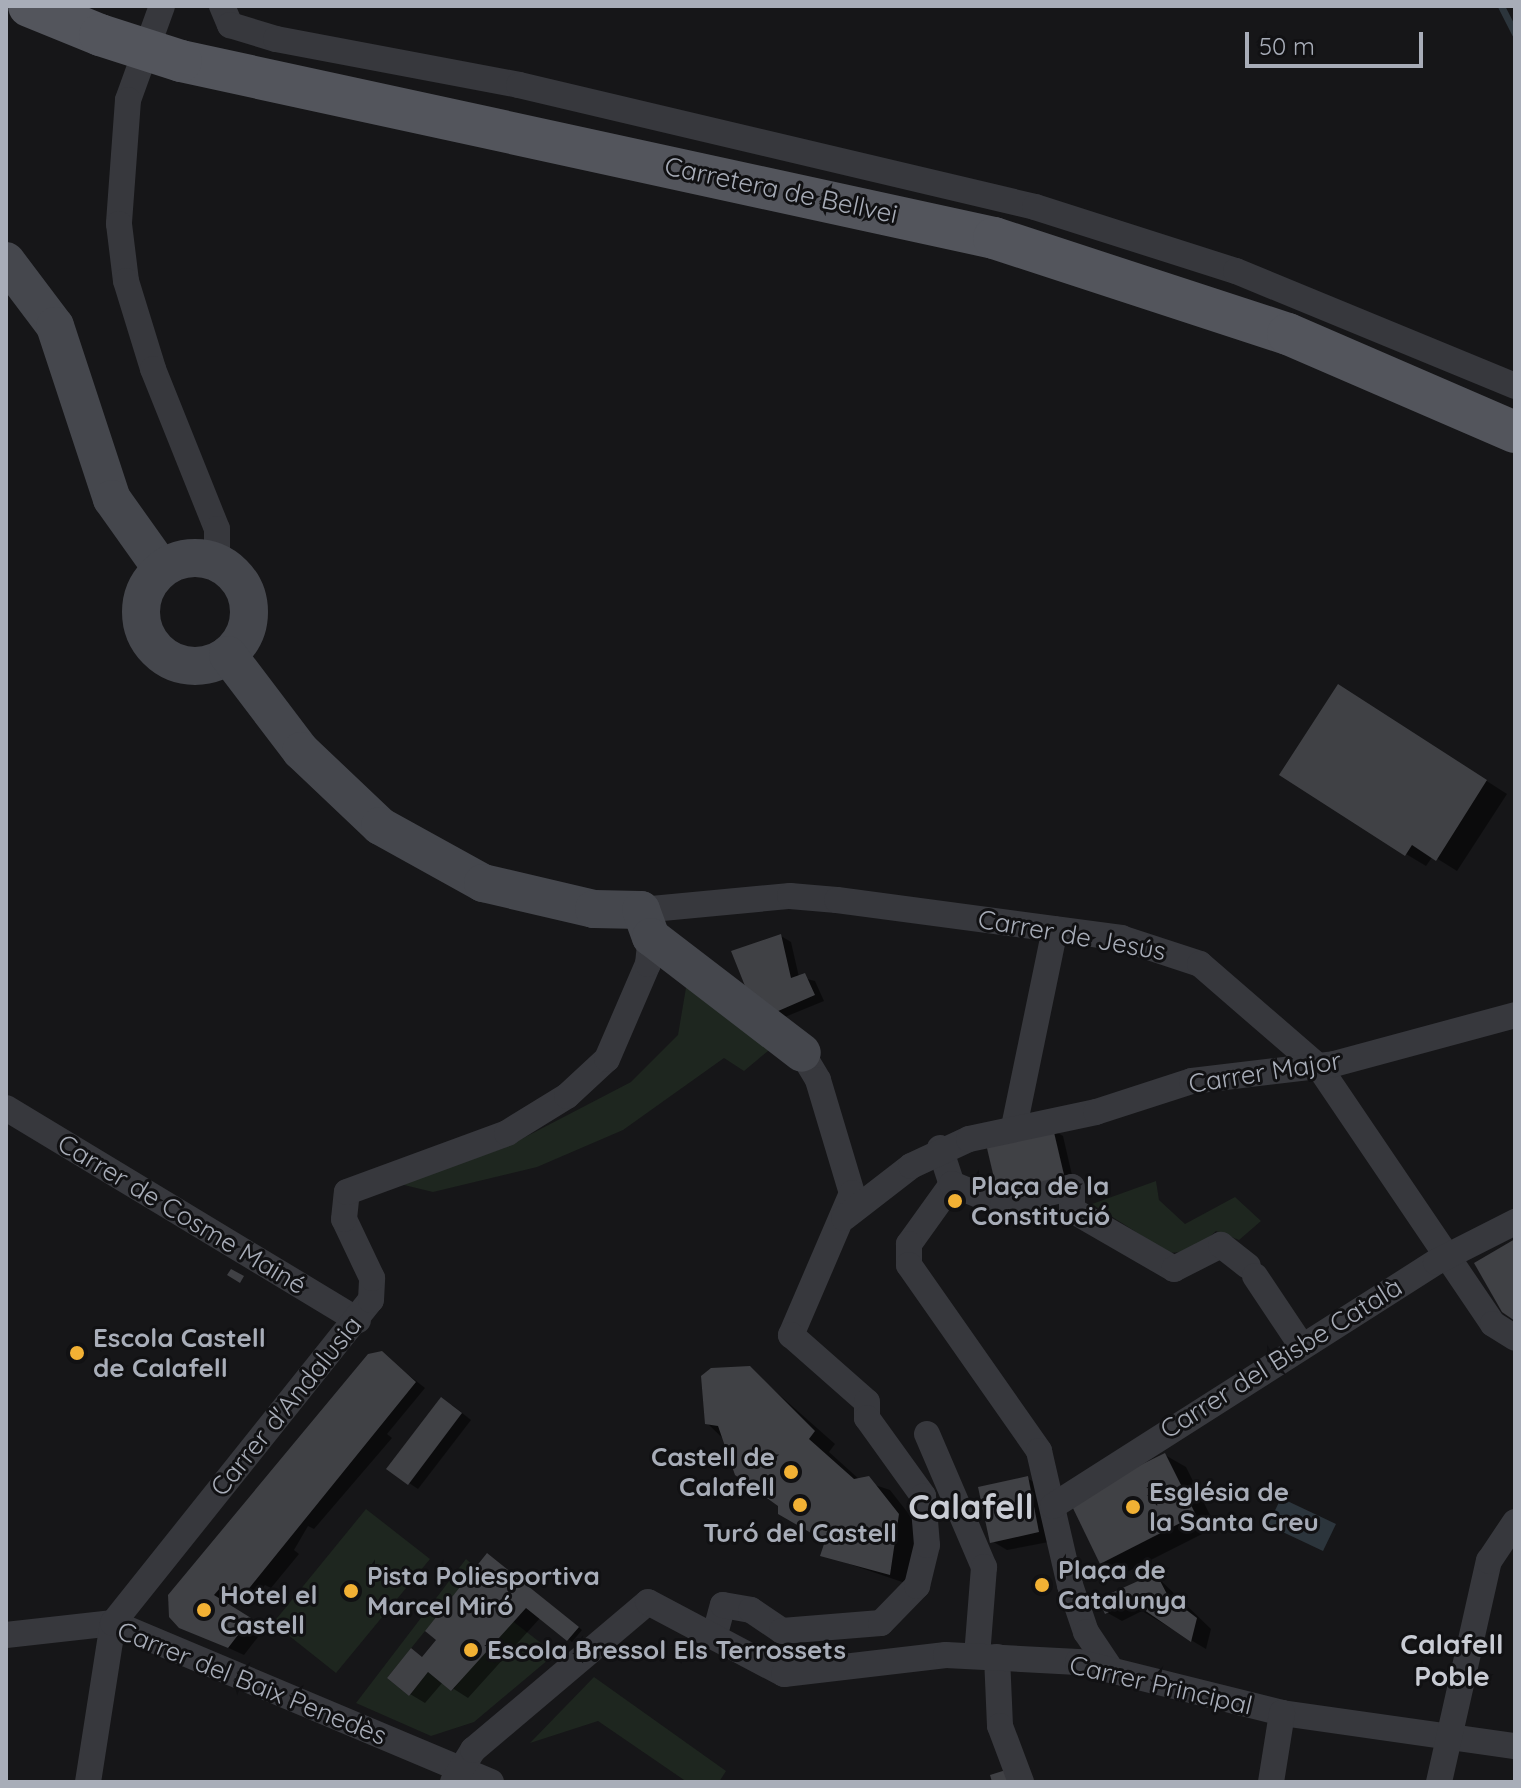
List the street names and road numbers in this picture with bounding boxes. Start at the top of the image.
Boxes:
street label: Carretera de Bellvei [662,150,900,230]
street label: Carrer de Jesús [976,903,1168,967]
street label: Carrer Major [1187,1045,1343,1099]
street label: Carrer de Cosme Mainé [52,1127,312,1301]
street label: Carrer del Bisbe Català [1155,1271,1407,1445]
street label: Carrer d'Andalusia [204,1310,368,1502]
street label: Carrer del Baix Penedès [113,1615,391,1751]
street label: Carrer Principal [1067,1649,1255,1721]

